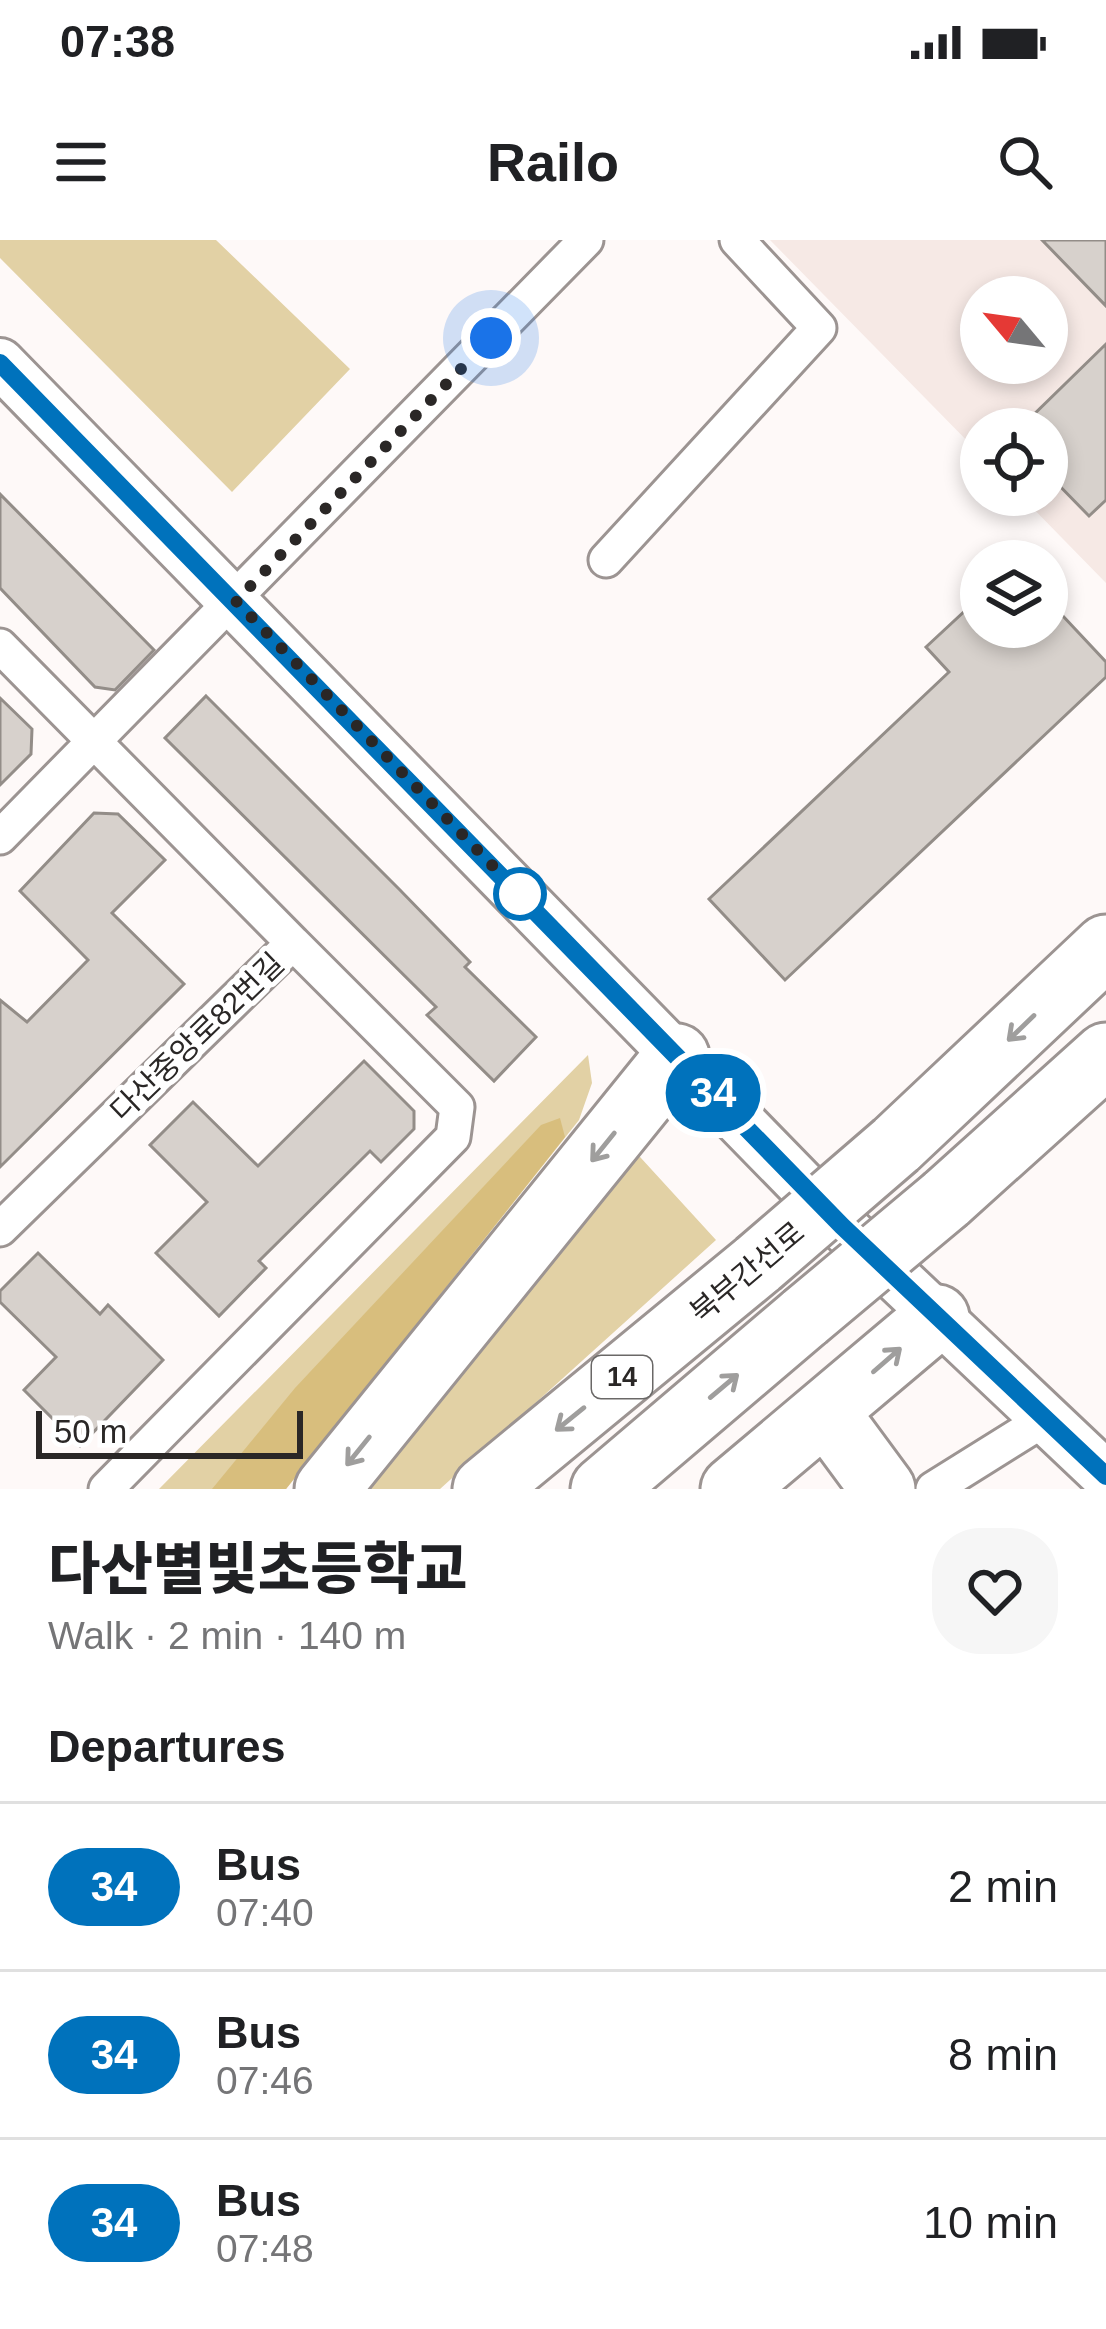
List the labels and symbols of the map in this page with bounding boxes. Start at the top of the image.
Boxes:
north arrow [960,276,1068,384]
your location [461,308,521,368]
unlabelled marker [495,869,545,919]
street label: 다산중앙로82번길 [104,946,290,1128]
one-way arrow [1007,1014,1037,1042]
line badge: 34 [659,1054,767,1132]
one-way arrow [590,1131,617,1163]
street label: 북부간선로 [684,1215,810,1329]
one-way arrow [872,1347,902,1374]
road number: 14 [592,1356,652,1398]
one-way arrow [708,1373,739,1401]
scale bar [36,1405,303,1458]
one-way arrow [555,1405,587,1431]
one-way arrow [345,1434,372,1466]

